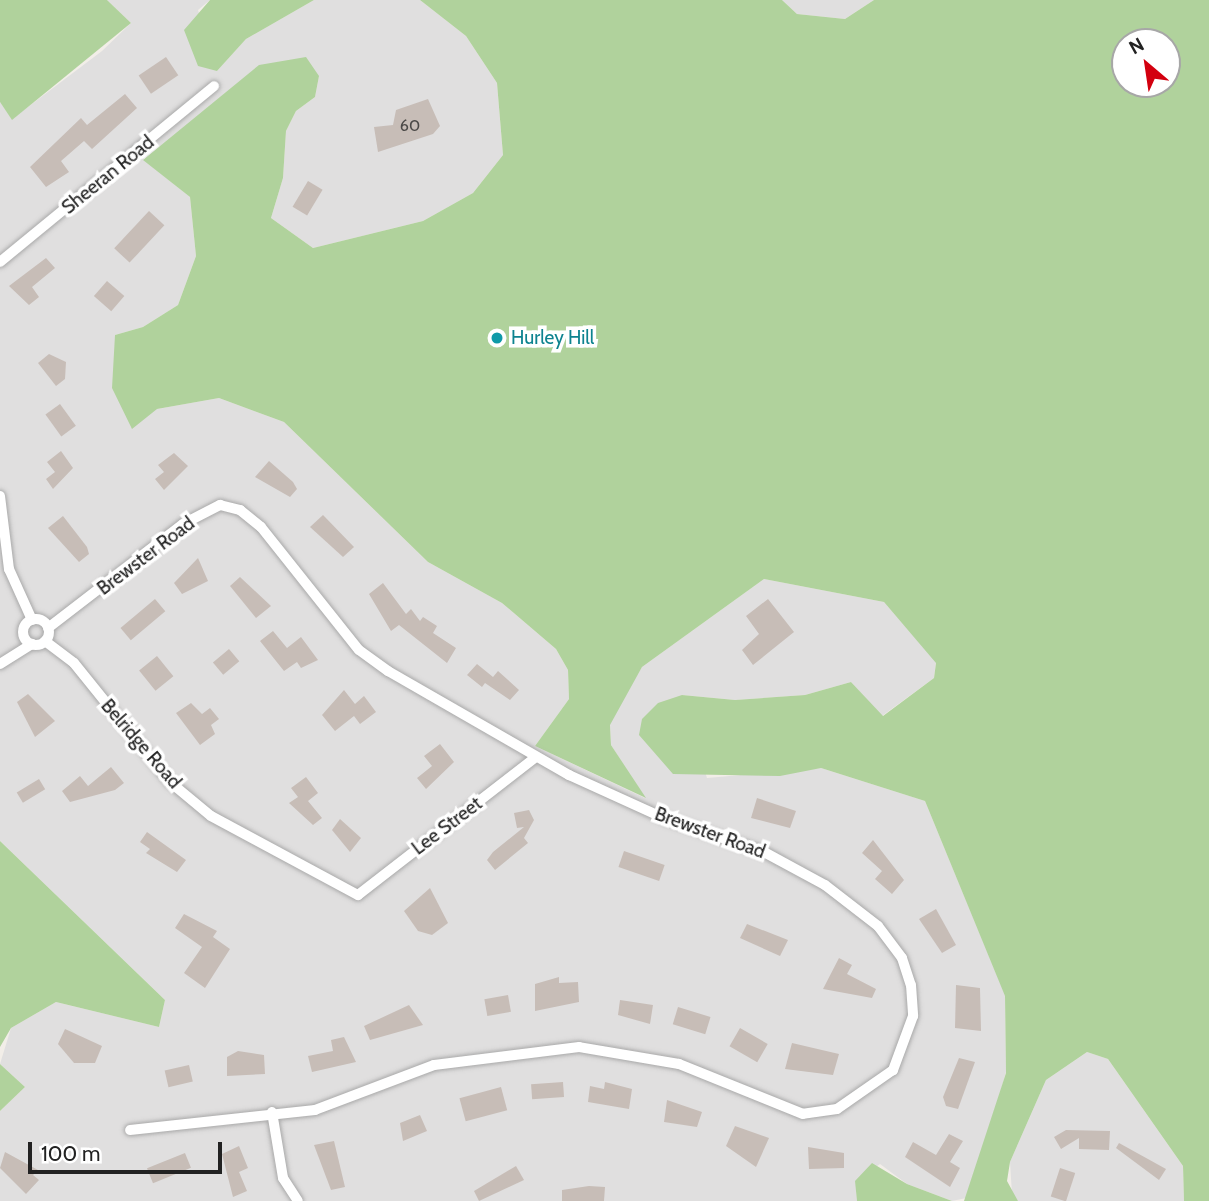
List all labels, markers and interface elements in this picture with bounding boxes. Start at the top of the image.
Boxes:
north arrow [1111,28,1181,98]
text: N [1125,33,1148,59]
house number: 60 [400,116,420,136]
street label: Sheeran Road [57,131,159,219]
place label: Hurley Hill [511,327,594,349]
marker: Hurley Hill [489,330,505,346]
street label: Brewster Road [93,512,199,600]
street label: Belridge Road [96,695,186,793]
street label: Lee Street [407,792,487,860]
street label: Brewster Road [652,802,768,864]
scale bar [32,1128,226,1172]
text: 100 m [41,1141,100,1166]

